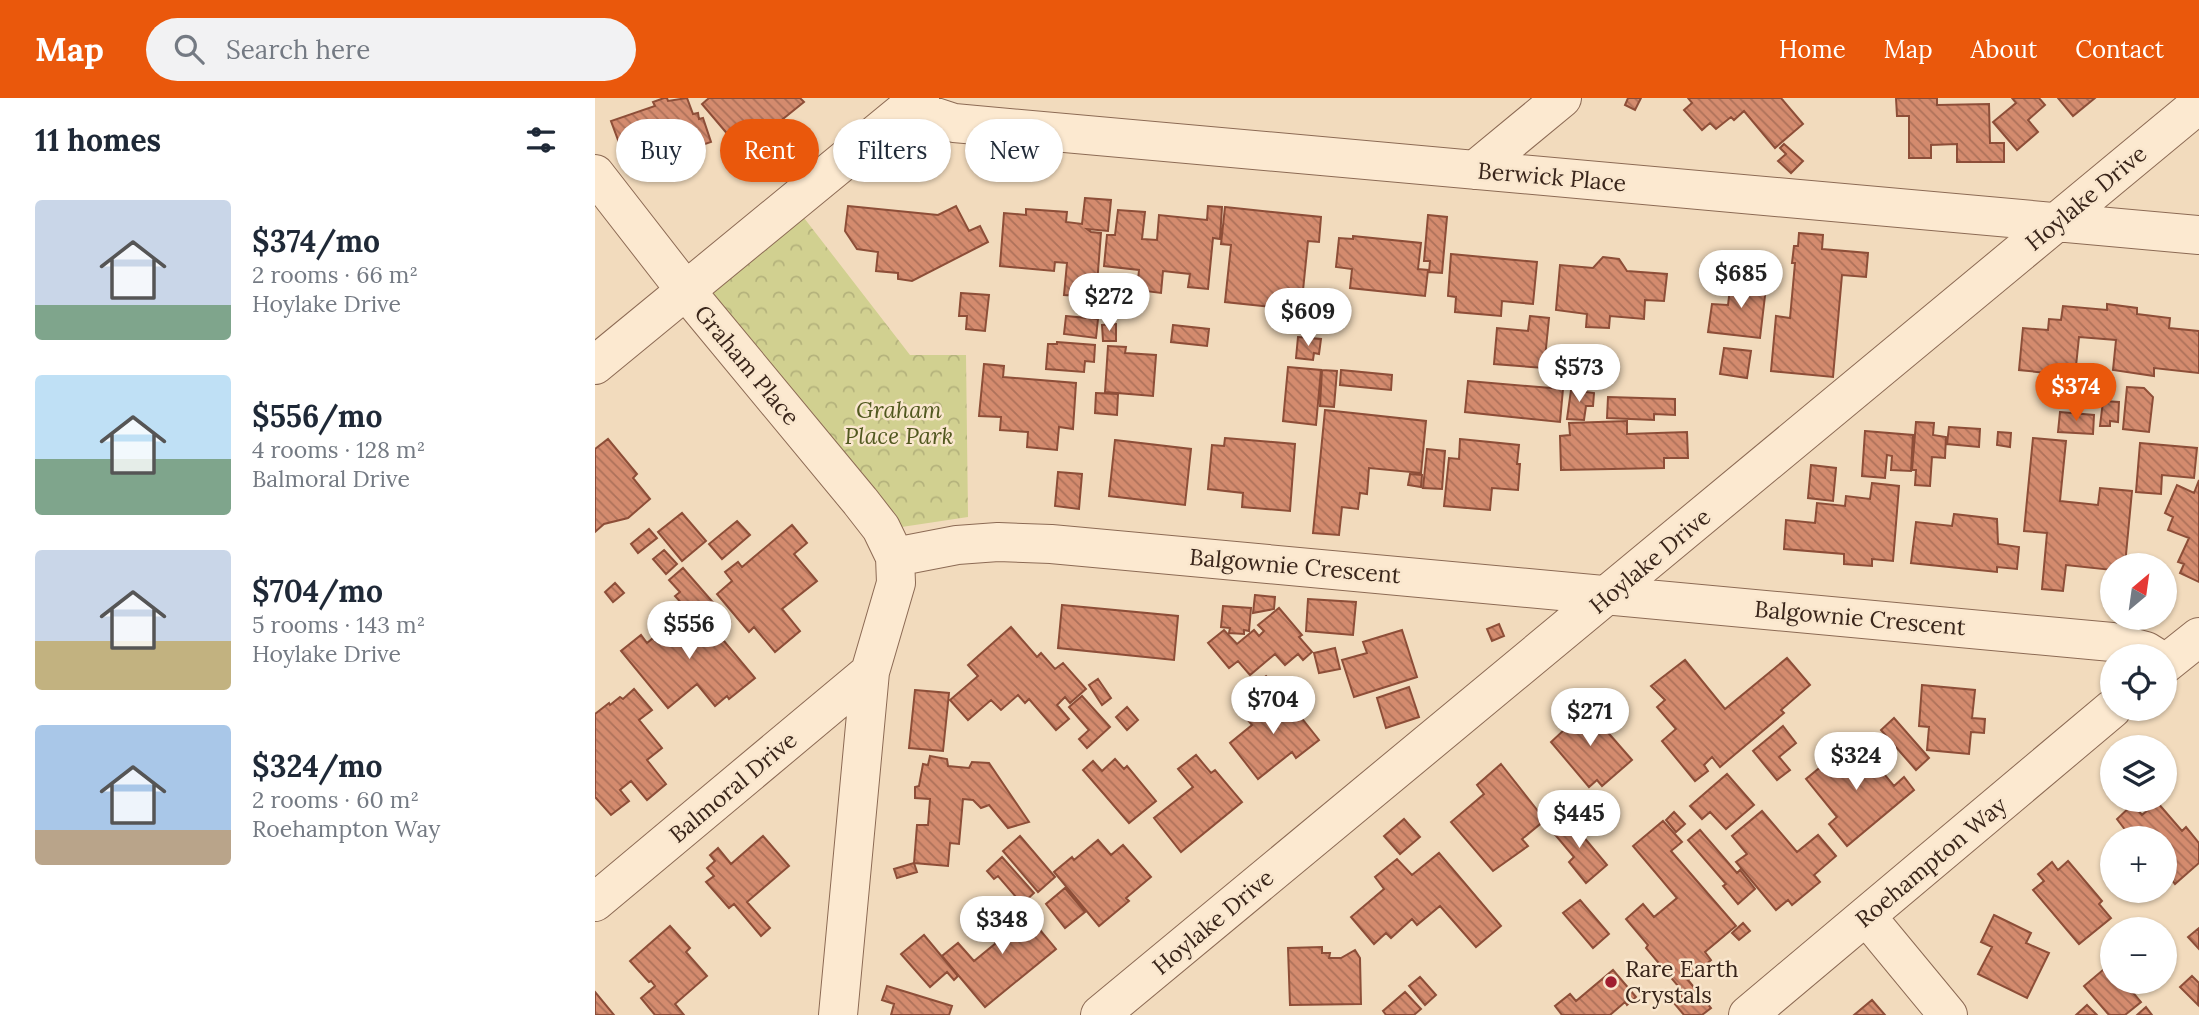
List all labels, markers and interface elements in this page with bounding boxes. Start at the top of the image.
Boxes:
search box [146,18,636,81]
text: Map [35,28,104,70]
icon: search [170,30,208,68]
text: Search here [226,33,370,66]
text: Home [1779,34,1846,65]
text: Map [1884,34,1933,65]
text: About [1971,34,2037,65]
text: Contact [2075,34,2164,65]
chip: Buy [616,119,706,182]
chip: Rent [720,119,819,182]
chip: Filters [833,119,951,182]
chip: New [965,119,1063,182]
text: 11 homes [35,121,161,159]
icon: filters [522,121,560,159]
street label: Hoylake Drive [2019,139,2152,257]
street label: Berwick Place [1477,156,1627,197]
text: $374/mo [252,222,380,260]
icon: home [91,228,175,312]
pin: $685 [1700,250,1782,310]
text: $685 [1715,258,1767,287]
text: 2 rooms · 66 m² [252,260,418,289]
pin: $272 [1068,274,1150,333]
text: $272 [1085,281,1133,310]
pin: $609 [1267,288,1349,348]
text: Hoylake Drive [252,289,401,318]
text: $609 [1281,296,1335,325]
street label: Graham Place [689,299,806,431]
pin: $573 [1538,344,1620,404]
text: $573 [1554,352,1604,381]
pin: $374 [2035,364,2117,423]
text: $374 [2051,371,2101,400]
park label: Graham Place Park [845,395,954,450]
text: $556/mo [252,397,382,435]
icon: home [91,403,175,487]
text: 4 rooms · 128 m² [252,435,425,464]
text: Balmoral Drive [252,464,410,493]
street label: Hoylake Drive [1583,502,1716,620]
street label: Balgownie Crescent [1188,542,1402,589]
north arrow [2100,553,2177,630]
map controls [2100,553,2177,994]
text: $704/mo [252,572,383,610]
icon: home [91,578,175,662]
street label: Balgownie Crescent [1753,594,1967,641]
pin: $556 [648,602,730,661]
text: $556 [663,609,715,638]
text: 5 rooms · 143 m² [252,610,425,639]
text: Hoylake Drive [252,639,401,668]
button: locate [2100,644,2177,721]
pin: $704 [1232,676,1314,736]
text: $704 [1247,684,1299,713]
pin: $271 [1549,688,1631,748]
text: $271 [1567,696,1613,725]
street label: Balmoral Drive [663,725,802,848]
pin: $324 [1815,732,1897,792]
button: layers [2100,735,2177,812]
text: $324 [1830,740,1882,769]
text: $324/mo [252,747,383,785]
icon: home [91,753,175,837]
text: 2 rooms · 60 m² [252,785,419,814]
street label: Roehampton Way [1849,789,2013,933]
pin: $445 [1538,790,1620,850]
text: $445 [1553,798,1605,827]
text: Roehampton Way [252,814,440,843]
button: + [2100,826,2177,903]
street label: Hoylake Drive [1146,863,1279,981]
pin: $348 [961,896,1043,956]
text: $348 [976,904,1028,933]
button: − [2100,917,2177,994]
place label: Rare Earth Crystals [1625,954,1739,1009]
marker: Rare Earth Crystals [1603,974,1619,990]

